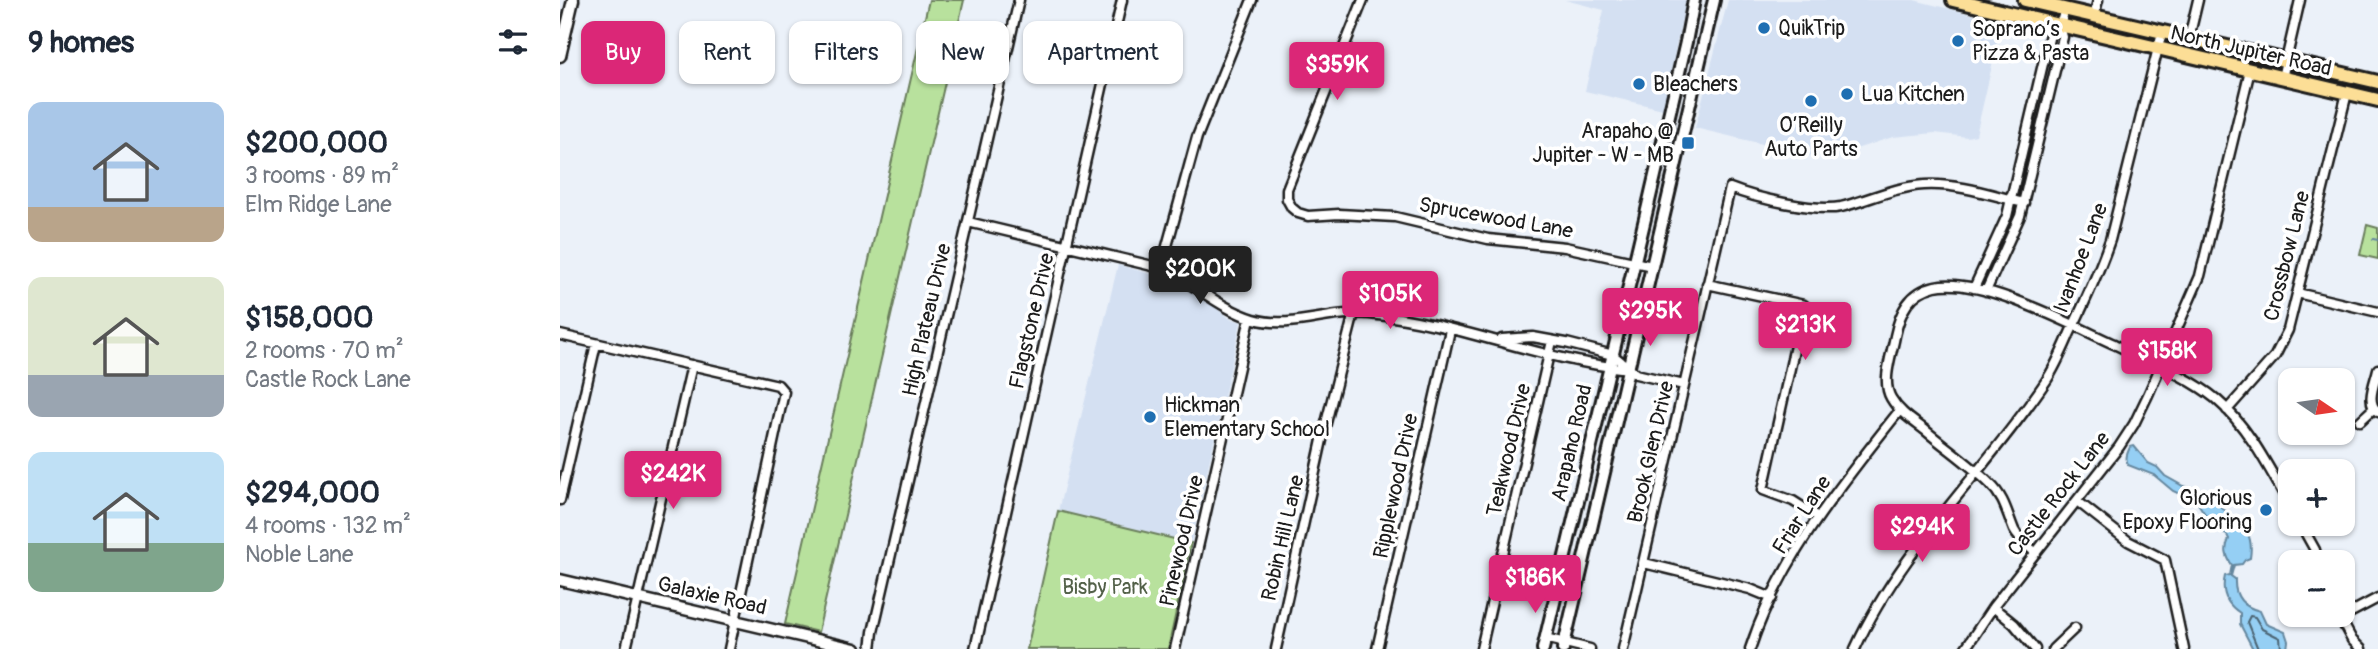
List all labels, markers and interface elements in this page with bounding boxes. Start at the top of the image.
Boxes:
place label: QuikTrip [1778,15,1845,42]
place label: Soprano’s Pizza & Pasta [1972,16,2089,67]
street label: North Jupiter Road [2168,19,2334,83]
marker: QuikTrip [1756,20,1772,36]
chip: Buy [581,21,665,84]
chip: Rent [679,21,775,84]
chip: Filters [789,21,902,84]
chip: New [916,21,1009,84]
chip: Apartment [1023,21,1183,84]
icon: filters [494,23,532,61]
text: 9 homes [28,24,134,61]
marker: Soprano’s Pizza & Pasta [1950,33,1966,49]
pin: $359K [1288,42,1386,102]
text: $359K [1305,50,1369,79]
place label: Bleachers [1653,71,1738,98]
marker: Bleachers [1631,76,1647,92]
place label: Lua Kitchen [1861,81,1965,108]
marker: Lua Kitchen [1839,86,1855,102]
marker: O’Reilly Auto Parts [1803,93,1819,109]
place label: O’Reilly Auto Parts [1764,112,1858,163]
place label: Arapaho @ Jupiter - W - MB [1532,118,1674,169]
text: $200,000 [245,124,388,161]
icon: home [84,130,168,214]
marker: Arapaho @ Jupiter - W - MB [1680,135,1696,151]
text: 3 rooms · 89 m² [245,161,399,190]
street label: Crossbow Lane [2258,187,2316,324]
text: Elm Ridge Lane [245,190,392,219]
street label: Sprucewood Lane [1417,191,1576,245]
street label: Ivanhoe Lane [2048,199,2115,317]
street label: High Plateau Drive [896,240,958,399]
pin: $200K [1151,246,1249,306]
street label: Flagstone Drive [1003,250,1061,392]
text: $200K [1165,254,1235,283]
pin: $105K [1341,272,1439,331]
text: $105K [1358,279,1422,308]
pin: $295K [1601,288,1699,348]
text: $295K [1618,296,1682,325]
text: $158,000 [245,299,373,336]
pin: $213K [1756,302,1854,362]
icon: home [84,305,168,389]
text: $213K [1774,310,1836,339]
pin: $158K [2118,328,2216,388]
text: 2 rooms · 70 m² [245,336,404,365]
text: $158K [2137,336,2197,365]
text: Castle Rock Lane [245,365,411,394]
north arrow [2278,368,2356,444]
map controls [2278,368,2355,627]
street label: Brook Glen Drive [1622,378,1681,526]
street label: Teakwood Drive [1481,380,1538,519]
street label: Arapaho Road [1545,382,1599,504]
place label: Hickman Elementary School [1164,392,1330,443]
marker: Hickman Elementary School [1142,409,1158,425]
street label: Ripplewood Drive [1367,410,1425,561]
street label: Castle Rock Lane [2002,426,2117,562]
pin: $242K [624,452,722,511]
text: $242K [640,459,706,488]
button: + [2278,459,2355,536]
street label: Friar Lane [1766,470,1838,560]
street label: Pinewood Drive [1154,472,1210,609]
street label: Robin Hill Lane [1255,472,1311,604]
text: $294,000 [245,474,380,511]
icon: home [84,480,168,564]
place label: Glorious Epoxy Flooring [2122,485,2253,536]
marker: Glorious Epoxy Flooring [2258,502,2274,518]
pin: $294K [1873,504,1971,564]
text: 4 rooms · 132 m² [245,511,411,540]
text: $294K [1890,512,1954,541]
text: Noble Lane [245,540,353,569]
button: − [2278,550,2355,627]
pin: $186K [1486,556,1584,615]
text: $186K [1505,563,1565,592]
street label: Galaxie Road [655,570,769,622]
park label: Bisby Park [1062,574,1148,601]

